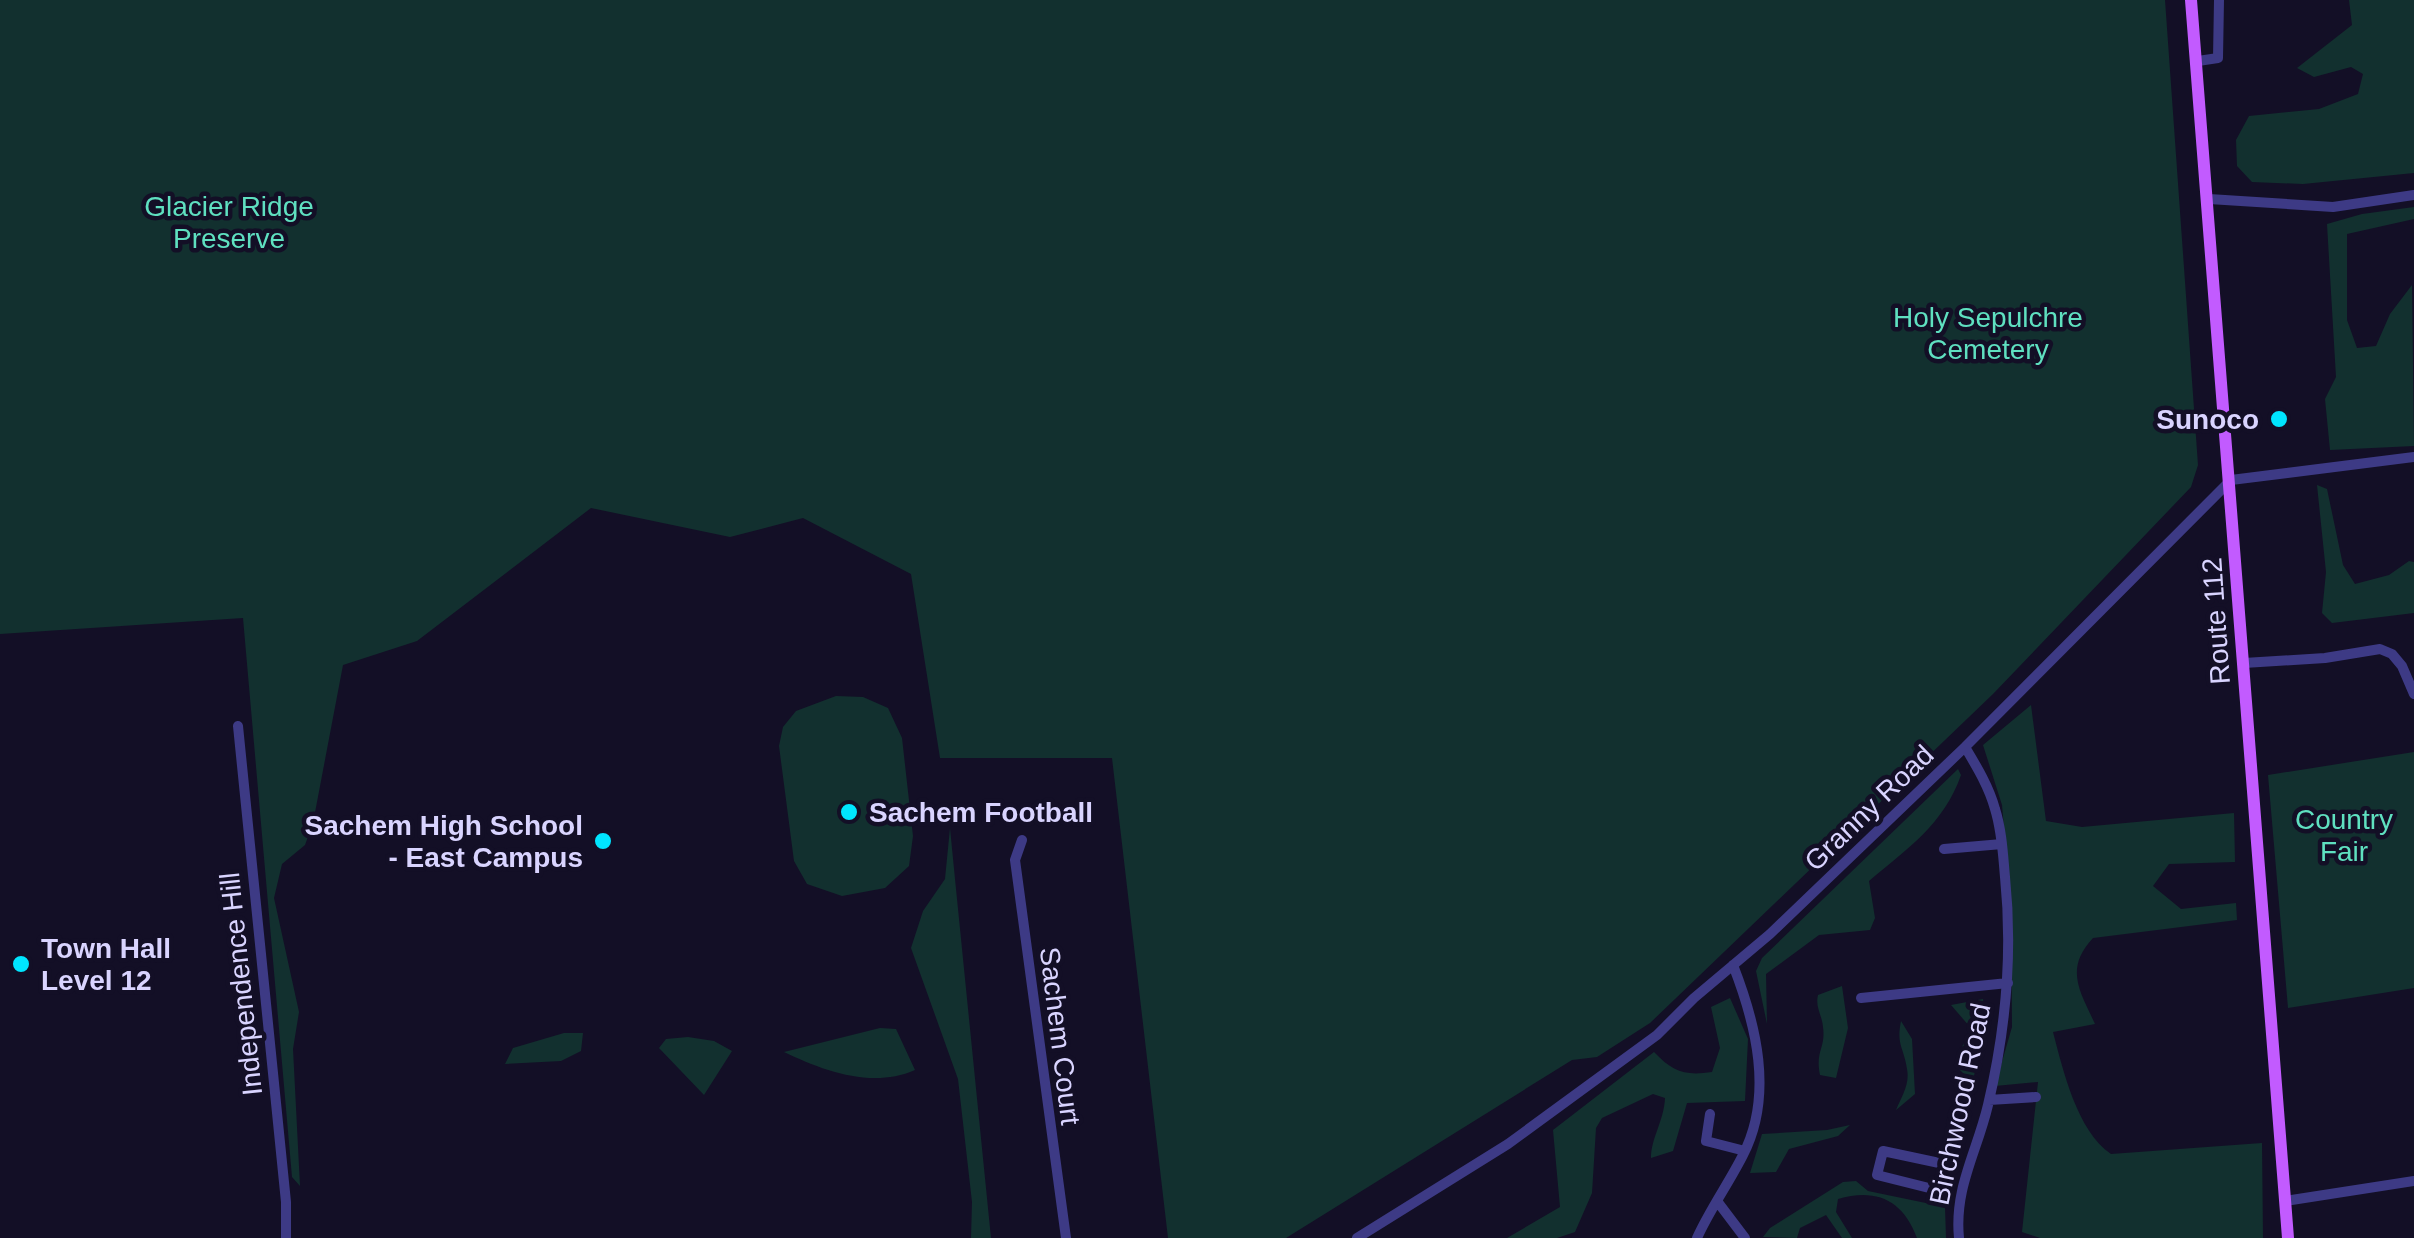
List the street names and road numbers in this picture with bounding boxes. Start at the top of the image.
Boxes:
street label: Route 112 [2196,557,2236,685]
street label: Granny Road [1798,739,1940,877]
street label: Independence Hill [214,871,268,1097]
street label: Sachem Court [1034,945,1086,1127]
street label: Birchwood Road [1923,1000,1997,1208]

